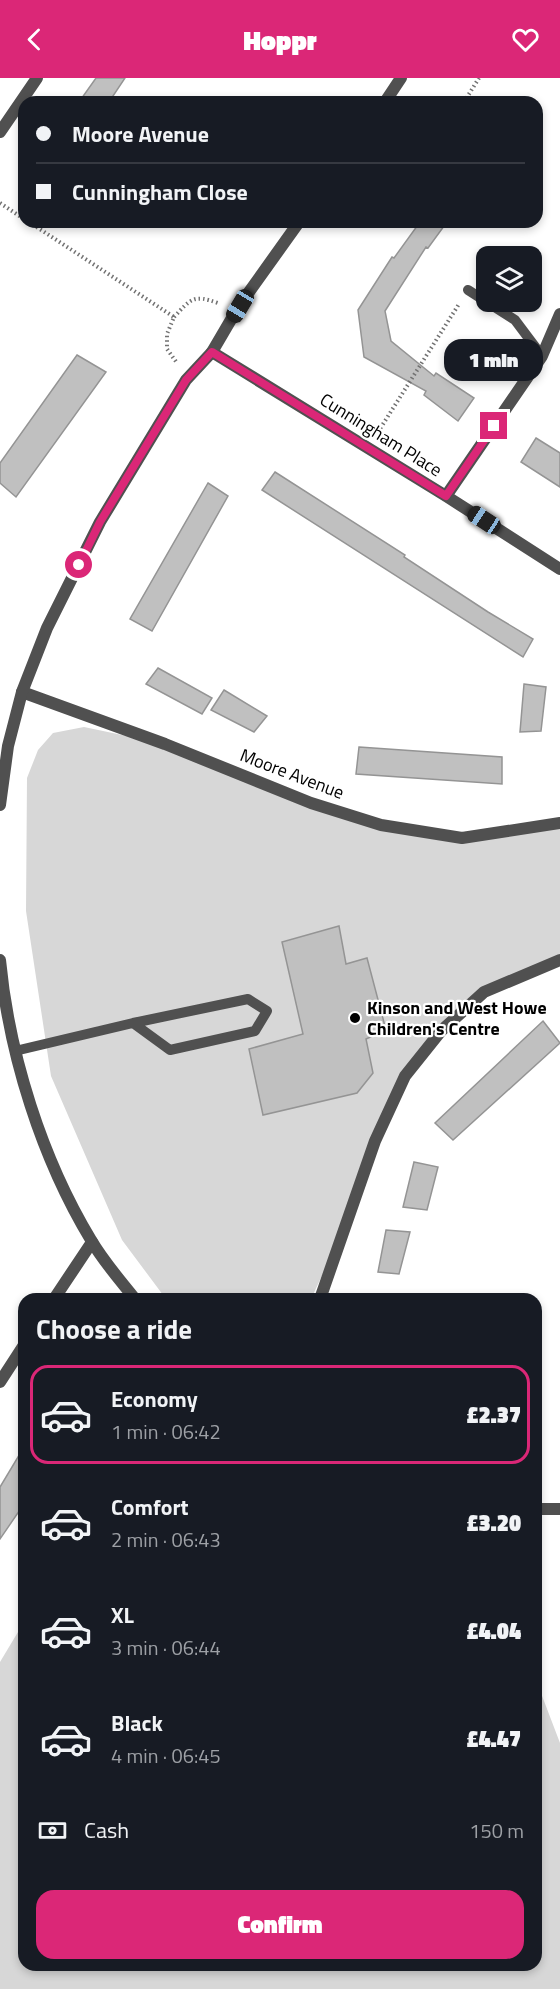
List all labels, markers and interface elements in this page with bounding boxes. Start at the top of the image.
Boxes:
text: Hoppr [243,19,317,60]
icon: back [18,23,51,56]
icon: heart [509,23,542,56]
text: Moore Avenue [72,117,209,151]
text: Cunningham Close [72,175,248,209]
map controls [476,246,542,312]
button: layers [476,246,542,312]
car [223,286,257,326]
callout: 1 min [444,339,544,381]
text: 1 min [469,344,518,375]
street label: Cunningham Place [315,386,448,483]
route end [480,412,507,439]
car [464,503,504,537]
route start [65,551,92,578]
street label: Moore Avenue [236,741,348,806]
place label: Kinson and West Howe Children's Centre [367,994,547,1042]
marker: Kinson and West Howe Children's Centre [348,1011,362,1025]
text: Choose a ride [36,1308,192,1349]
text: Economy [111,1382,198,1416]
icon: car [39,1388,93,1442]
text: £2.37 [466,1398,521,1432]
text: 1 min · 06:42 [111,1416,221,1447]
text: Comfort [111,1490,189,1524]
icon: car [39,1496,93,1550]
text: £3.20 [466,1506,521,1540]
text: 2 min · 06:43 [111,1524,221,1555]
text: XL [111,1598,134,1632]
icon: car [39,1604,93,1658]
text: £4.04 [466,1614,521,1648]
text: 3 min · 06:44 [111,1632,221,1663]
text: Black [111,1706,163,1740]
icon: car [39,1712,93,1766]
text: £4.47 [466,1722,521,1756]
text: 4 min · 06:45 [111,1740,221,1771]
text: Cash [84,1813,129,1847]
icon: cash [36,1814,69,1847]
text: 150 m [469,1815,524,1846]
button: Confirm [36,1890,524,1959]

